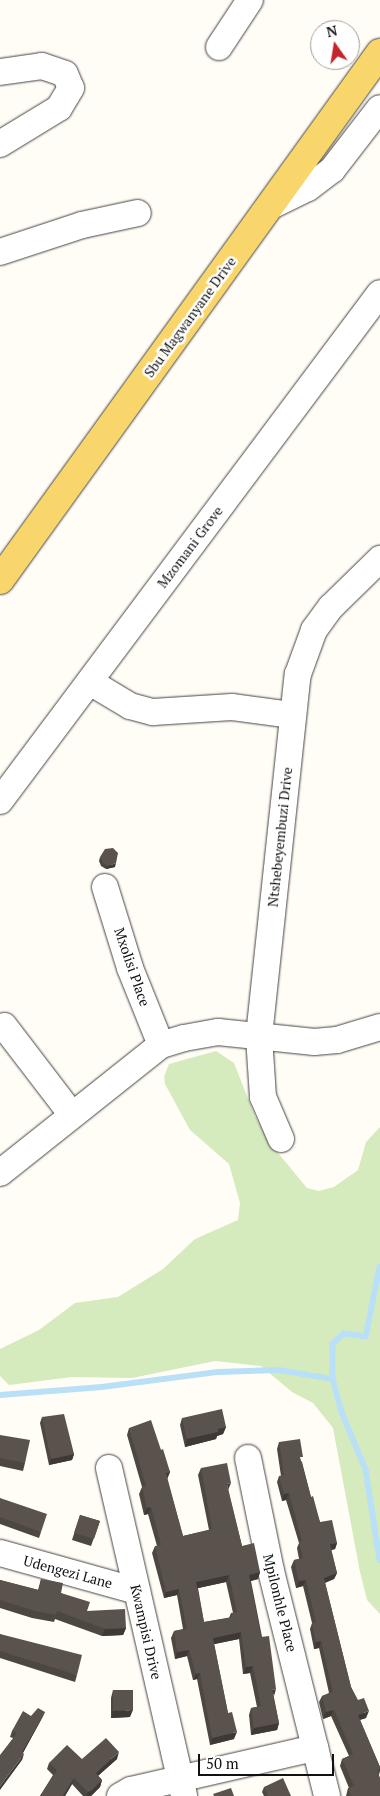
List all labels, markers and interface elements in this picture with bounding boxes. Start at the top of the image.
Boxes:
north arrow [310,20,360,70]
text: N [324,20,339,41]
street label: Sbu Magwanyane Drive [141,253,239,381]
street label: Mzomani Grove [154,503,226,591]
street label: Ntshebeyembuzi Drive [264,766,296,908]
street label: Mxolisi Place [111,925,153,1009]
street label: Udengezi Lane [22,1552,114,1592]
street label: Mpilonhle Place [260,1552,300,1654]
street label: Kwampisi Drive [127,1583,165,1681]
scale bar [200,1744,336,1776]
text: 50 m [206,1753,239,1773]

